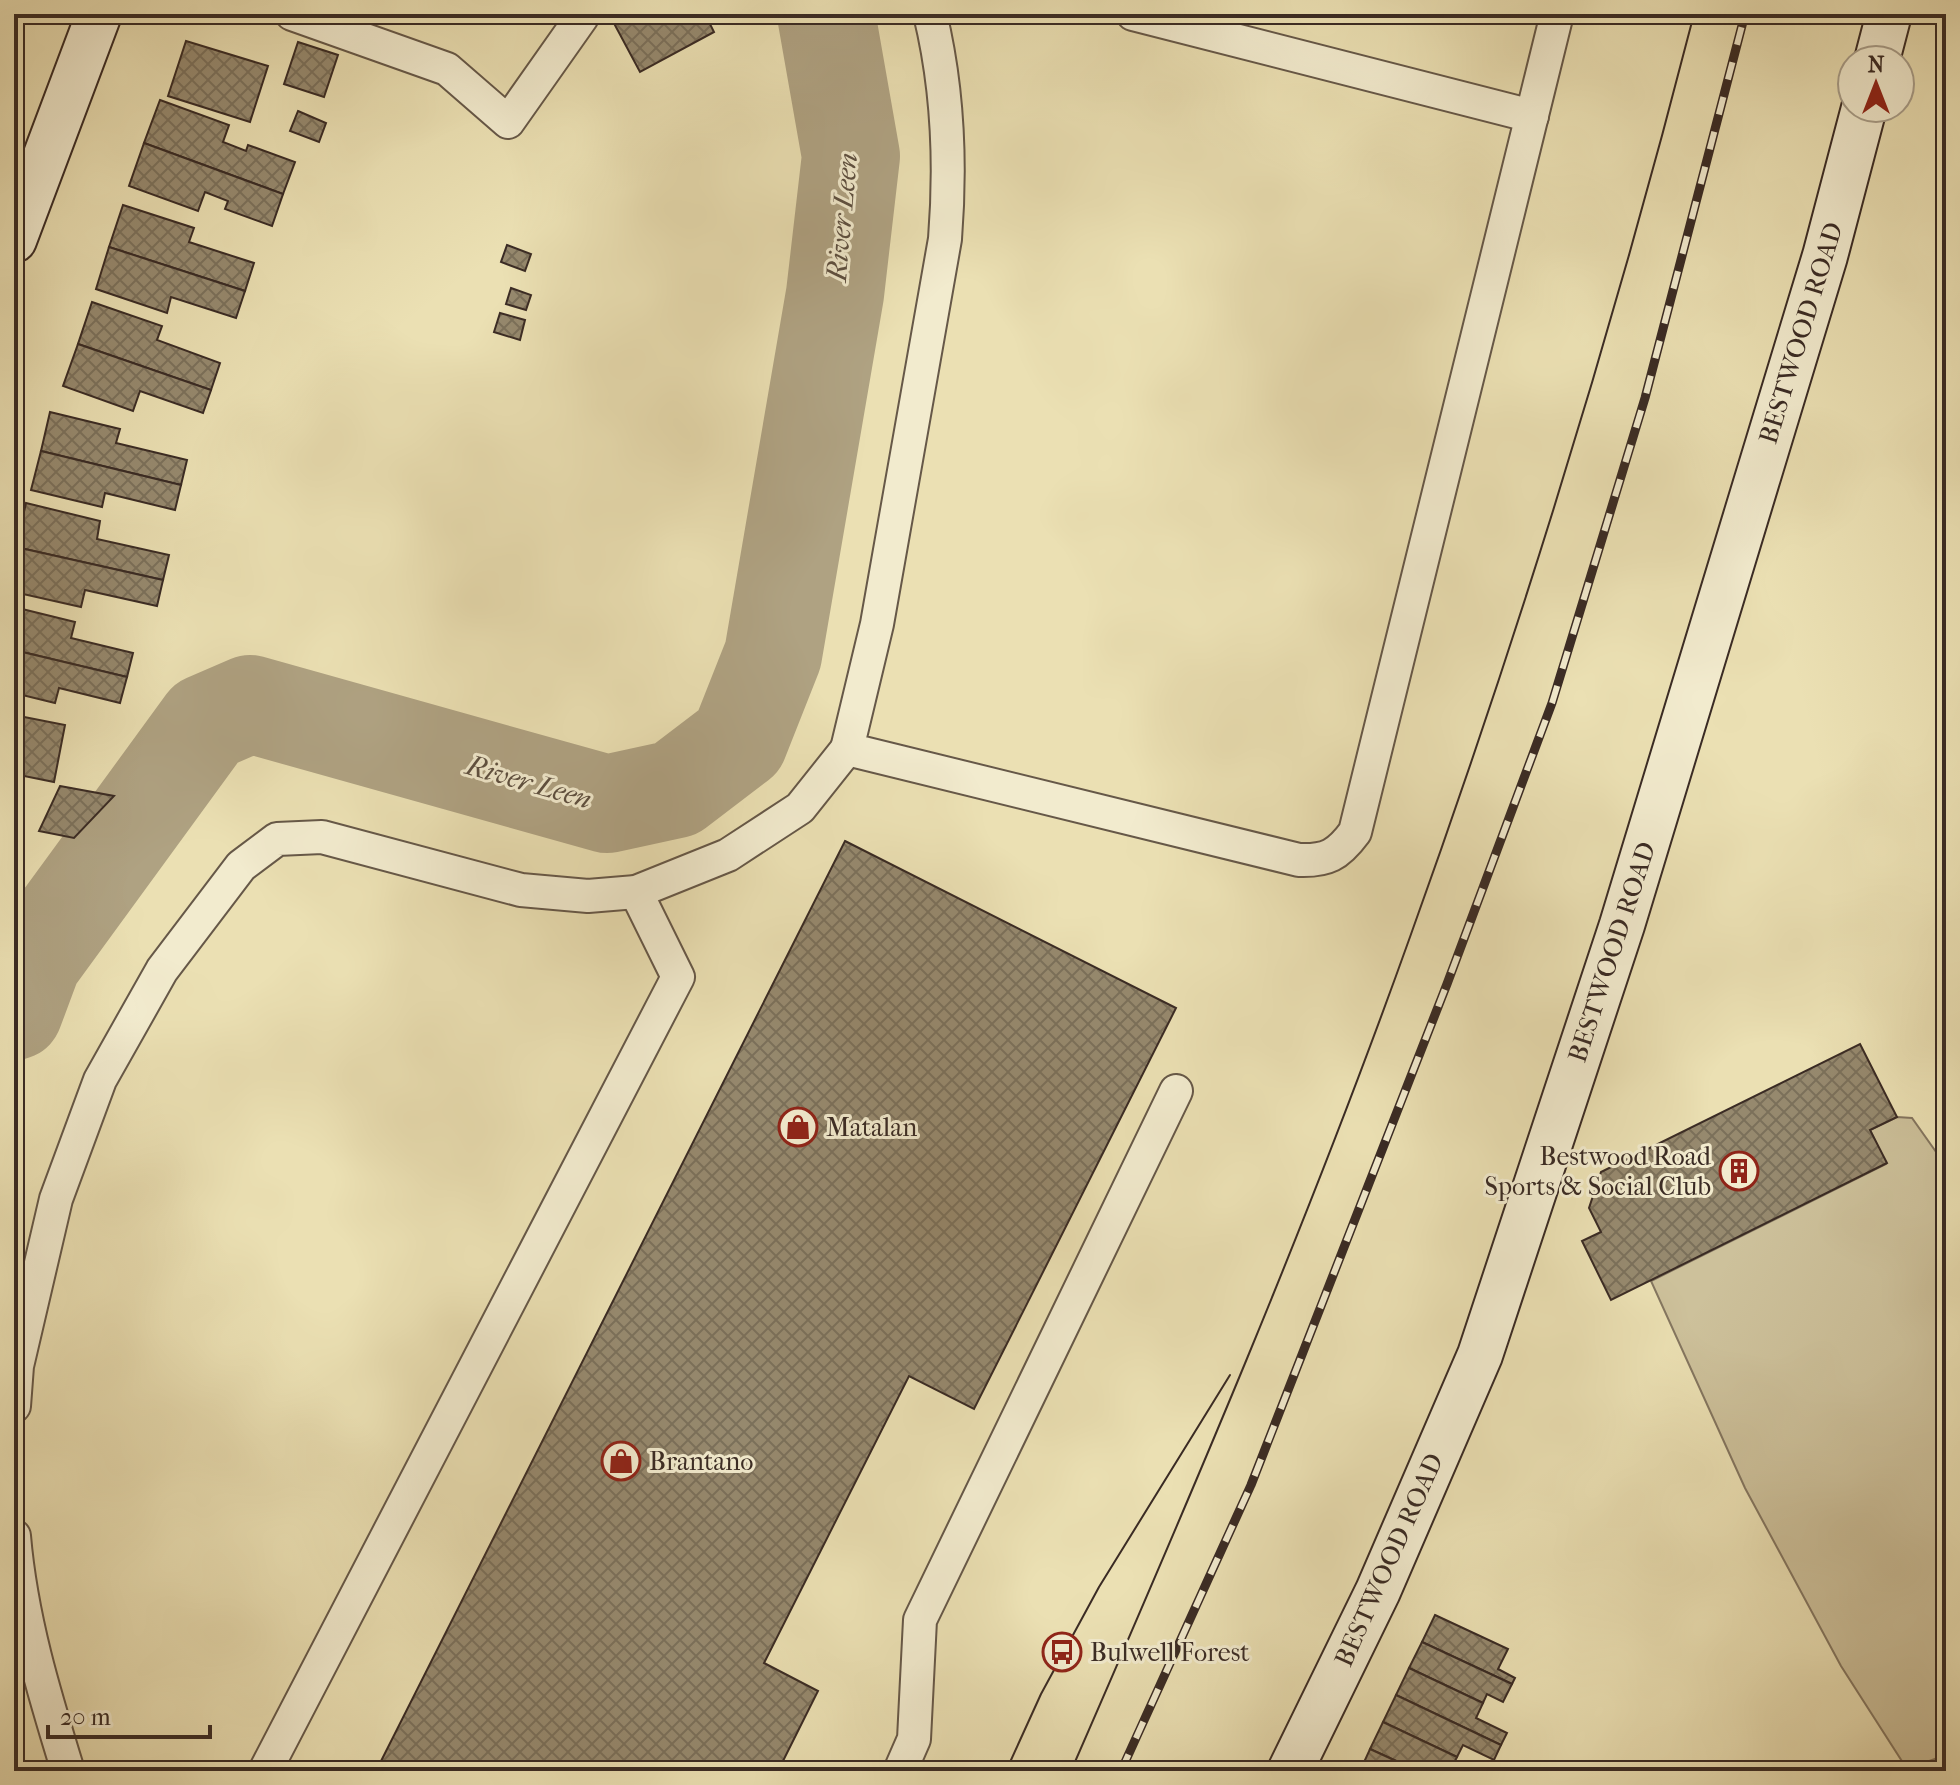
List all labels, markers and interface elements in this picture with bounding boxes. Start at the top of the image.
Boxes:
north arrow [1836,44,1916,124]
text: N [1868,52,1885,78]
water label: River Leen [820,151,864,285]
street label: BESTWOOD ROAD [1753,219,1849,447]
water label: River Leen [461,748,595,816]
street label: BESTWOOD ROAD [1562,838,1662,1066]
shop icon: Matalan [777,1106,819,1148]
place label: Matalan [826,1112,917,1143]
place label: Bestwood Road Sports & Social Club [1485,1141,1712,1202]
building icon: Bestwood Road Sports & Social Club [1718,1150,1760,1192]
shop icon: Brantano [600,1440,642,1482]
place label: Brantano [649,1446,753,1477]
street label: BESTWOOD ROAD [1328,1449,1450,1671]
bus stop icon: Bulwell Forest [1041,1631,1083,1673]
place label: Bulwell Forest [1090,1637,1250,1668]
scale bar [48,1689,210,1739]
text: 20 m [60,1703,111,1731]

